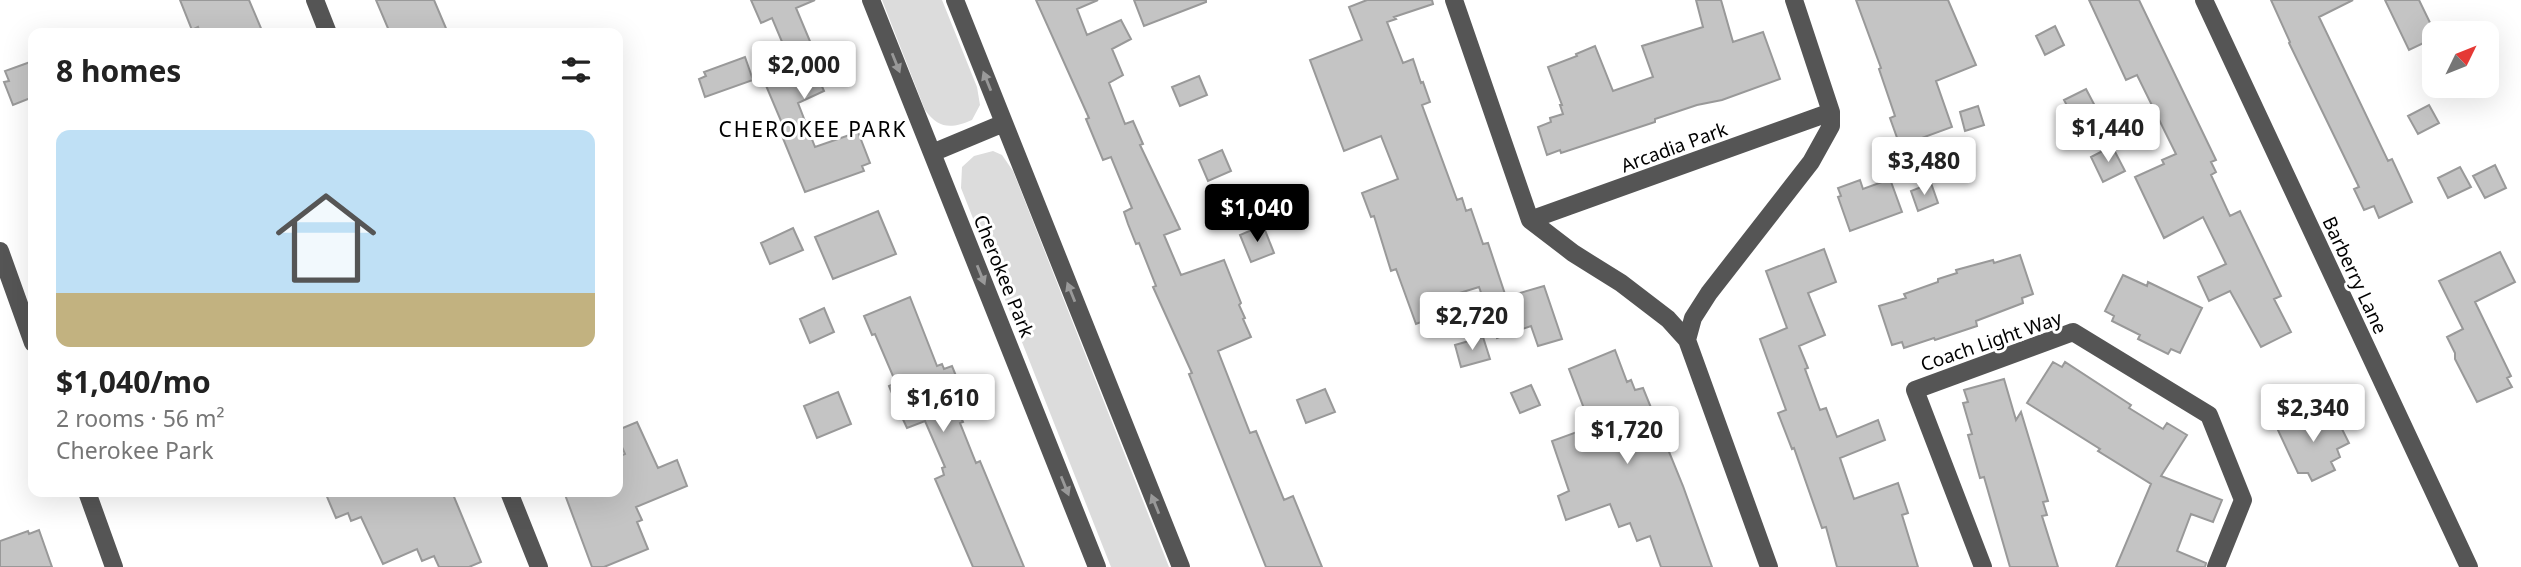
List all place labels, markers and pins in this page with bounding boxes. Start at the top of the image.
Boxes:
pin: $2,000 [747,42,861,101]
pin: $1,440 [2051,104,2165,164]
pin: $3,480 [1867,138,1981,197]
pin: $1,040 [1200,184,1314,244]
pin: $2,720 [1415,292,1529,352]
pin: $1,610 [886,374,1000,434]
pin: $2,340 [2256,384,2370,444]
pin: $1,720 [1570,406,1684,466]

